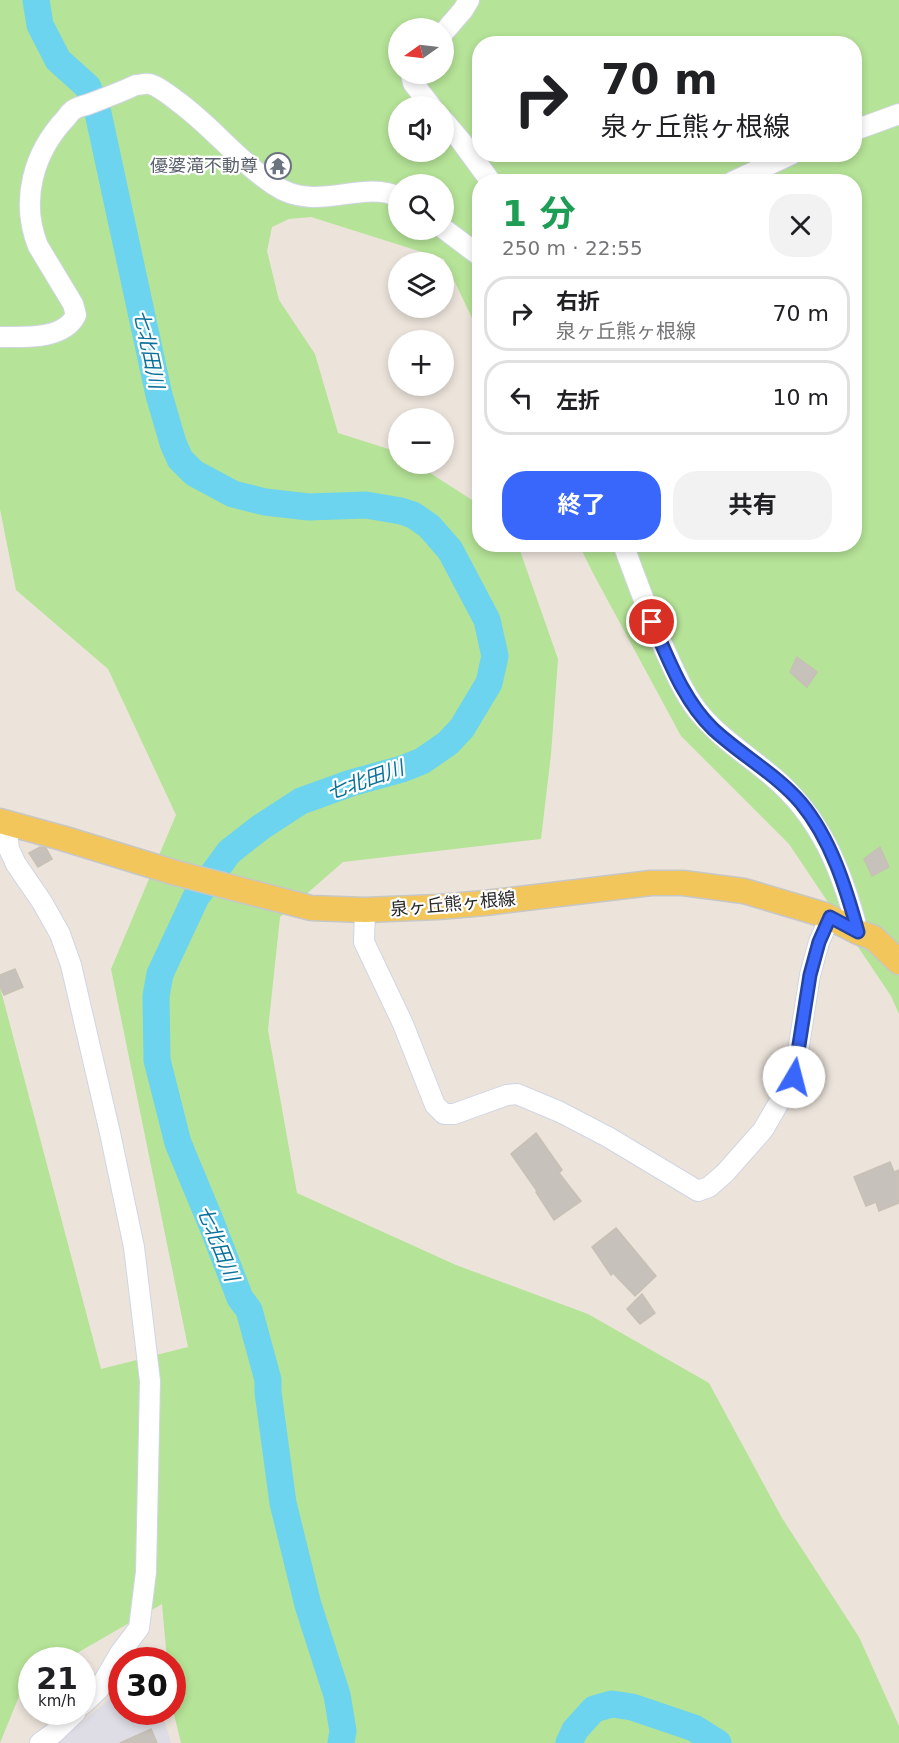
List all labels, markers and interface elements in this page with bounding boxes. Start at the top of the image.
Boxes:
north arrow [388,18,454,84]
map controls [388,18,454,474]
text: 70 m [601,55,718,104]
icon: right [502,60,580,138]
button: sound [388,96,454,162]
text: 泉ヶ丘熊ヶ根線 [601,111,790,142]
temple icon: 優婆滝不動尊 [263,151,293,181]
place label: 優婆滝不動尊 [150,155,258,176]
button: search [388,174,454,240]
text: 1 分 [502,193,576,234]
button: close [769,194,832,257]
text: 250 m · 22:55 [502,236,643,260]
button: layers [388,252,454,318]
text: 右折 [556,289,600,314]
icon: right [505,297,538,330]
text: 70 m [773,301,829,326]
water label: 七北田川 [129,307,169,393]
text: 泉ヶ丘熊ヶ根線 [556,319,696,343]
button: + [388,330,454,396]
icon: left [505,381,538,414]
text: 10 m [773,385,829,410]
text: 左折 [556,388,600,413]
button: − [388,408,454,474]
button: 終了 [502,471,661,540]
button: 共有 [673,471,832,540]
pin [626,596,677,647]
icon: arrive [635,605,668,638]
water label: 七北田川 [323,755,409,804]
street label: 泉ヶ丘熊ヶ根線 [389,888,517,919]
position arrow [762,1045,826,1109]
water label: 七北田川 [192,1201,245,1286]
speed limit sign: 30 [108,1647,186,1725]
text: 21 [36,1661,78,1696]
text: km/h [38,1692,76,1710]

